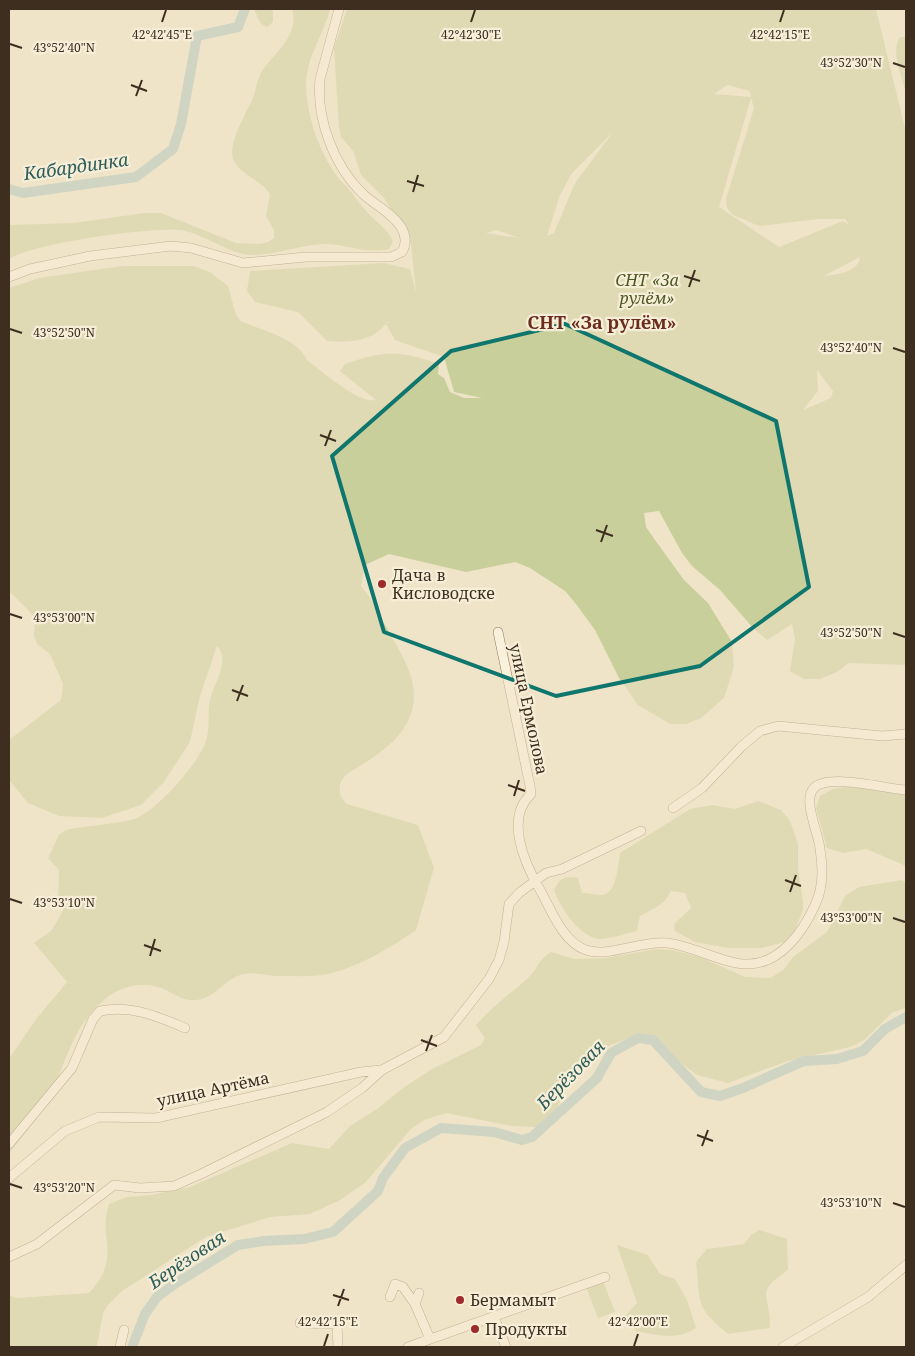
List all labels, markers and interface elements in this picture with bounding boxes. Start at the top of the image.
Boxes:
text: 42°42'45"E [132,26,192,43]
text: 42°42'30"E [441,26,501,43]
text: 42°42'15"E [750,26,810,43]
text: 43°52'40"N [33,39,95,56]
text: 43°52'30"N [820,54,882,71]
water label: Кабардинка [21,147,130,185]
park label: СНТ «За рулём» [615,269,679,309]
district label: СНТ «За рулём» [528,310,677,334]
text: 43°52'50"N [33,324,95,341]
text: 43°52'40"N [820,339,882,356]
place label: Дача в Кисловодске [392,564,495,604]
marker: Дача в Кисловодске [376,578,388,590]
text: 43°53'00"N [33,609,95,626]
text: 43°52'50"N [820,624,882,641]
street label: улица Ермолова [504,642,554,776]
text: 43°53'10"N [33,894,95,911]
text: 43°53'00"N [820,909,882,926]
water label: Берёзовая [530,1034,610,1115]
street label: улица Артёма [155,1066,271,1112]
text: 43°53'20"N [33,1179,95,1196]
text: 43°53'10"N [820,1194,882,1211]
water label: Берёзовая [142,1225,230,1294]
place label: Бермамыт [470,1289,556,1311]
marker: Бермамыт [454,1294,466,1306]
text: 42°42'15"E [298,1313,358,1330]
text: 42°42'00"E [608,1313,668,1330]
place label: Продукты [485,1318,567,1340]
marker: Продукты [469,1323,481,1335]

